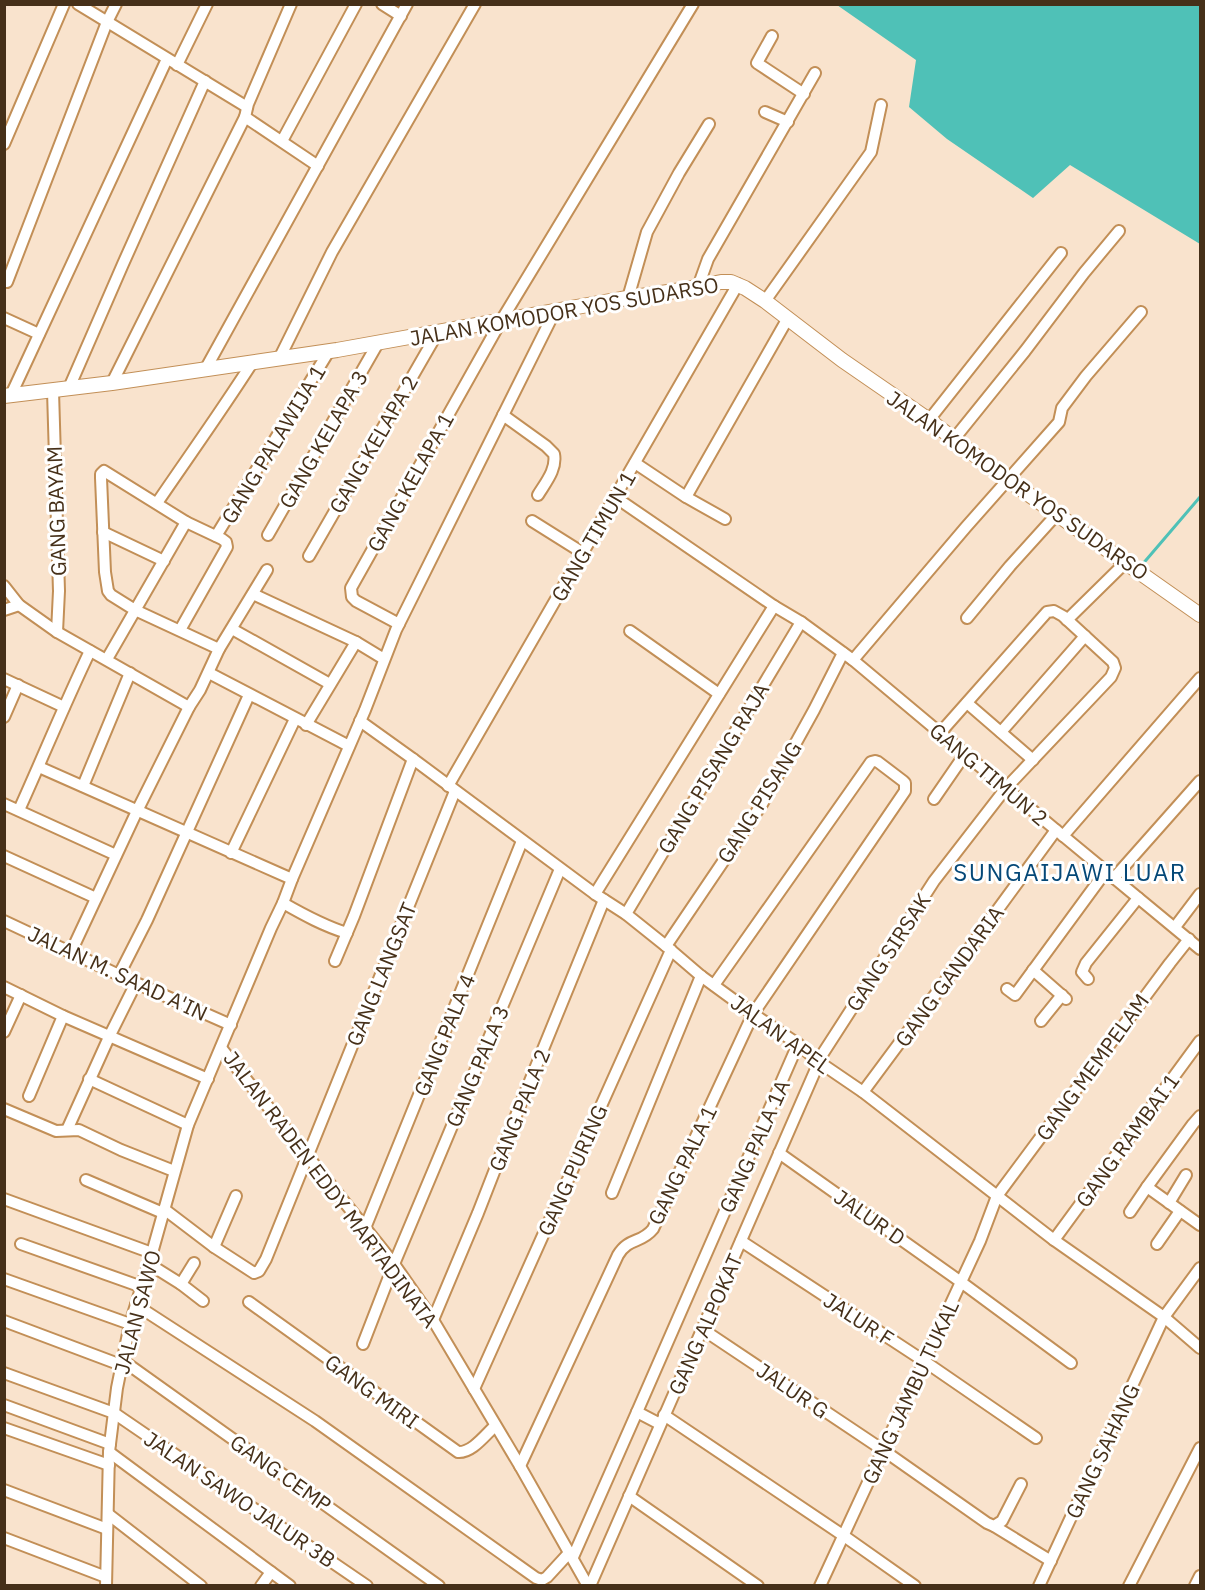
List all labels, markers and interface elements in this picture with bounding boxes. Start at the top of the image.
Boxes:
street label: JALAN KOMODOR YOS SUDARSO [407,270,721,352]
street label: GANG PALAWIJA 1 [214,359,332,529]
street label: GANG KELAPA 3 [272,365,374,513]
street label: GANG KELAPA 2 [322,370,424,518]
street label: JALAN KOMODOR YOS SUDARSO [882,384,1154,586]
street label: GANG KELAPA 1 [360,407,460,557]
street label: GANG BAYAM [40,446,72,576]
street label: GANG TIMUN 1 [544,466,642,606]
street label: GANG PISANG RAJA [652,678,774,858]
street label: GANG TIMUN 2 [924,716,1054,832]
street label: GANG PISANG [712,737,806,867]
district label: SUNGAIJAWI LUAR [953,856,1187,888]
street label: GANG SIRSAK [839,888,937,1016]
street label: GANG LANGSAT [339,898,423,1050]
street label: GANG GANDARIA [888,900,1010,1052]
street label: JALAN M. SAAD A'IN [24,919,212,1027]
street label: GANG PALA 4 [407,970,481,1100]
street label: JALAN APEL [725,988,837,1080]
street label: GANG MEMPELAM [1029,988,1155,1146]
street label: GANG PALA 3 [439,1001,515,1131]
street label: JALAN RADEN EDDY MARTADINATA [218,1045,444,1333]
street label: GANG PALA 2 [482,1045,556,1175]
street label: GANG RAMBAI 1 [1069,1067,1185,1213]
street label: GANG PALA 1A [712,1075,796,1217]
street label: GANG PURING [531,1100,613,1240]
street label: GANG PALA 1 [641,1101,723,1229]
street label: JALUR D [829,1182,911,1252]
street label: JALAN SAWO [107,1247,167,1377]
street label: GANG ALPOKAT [661,1249,749,1399]
street label: JALUR F [819,1286,899,1352]
street label: GANG JAMBU TUKAL [855,1295,965,1489]
street label: GANG MIRI [319,1347,425,1435]
street label: JALUR G [752,1356,834,1424]
street label: GANG SAHANG [1058,1379,1146,1523]
street label: JALAN SAWO JALUR 3B [139,1424,341,1574]
street label: GANG CEMP [225,1428,337,1518]

